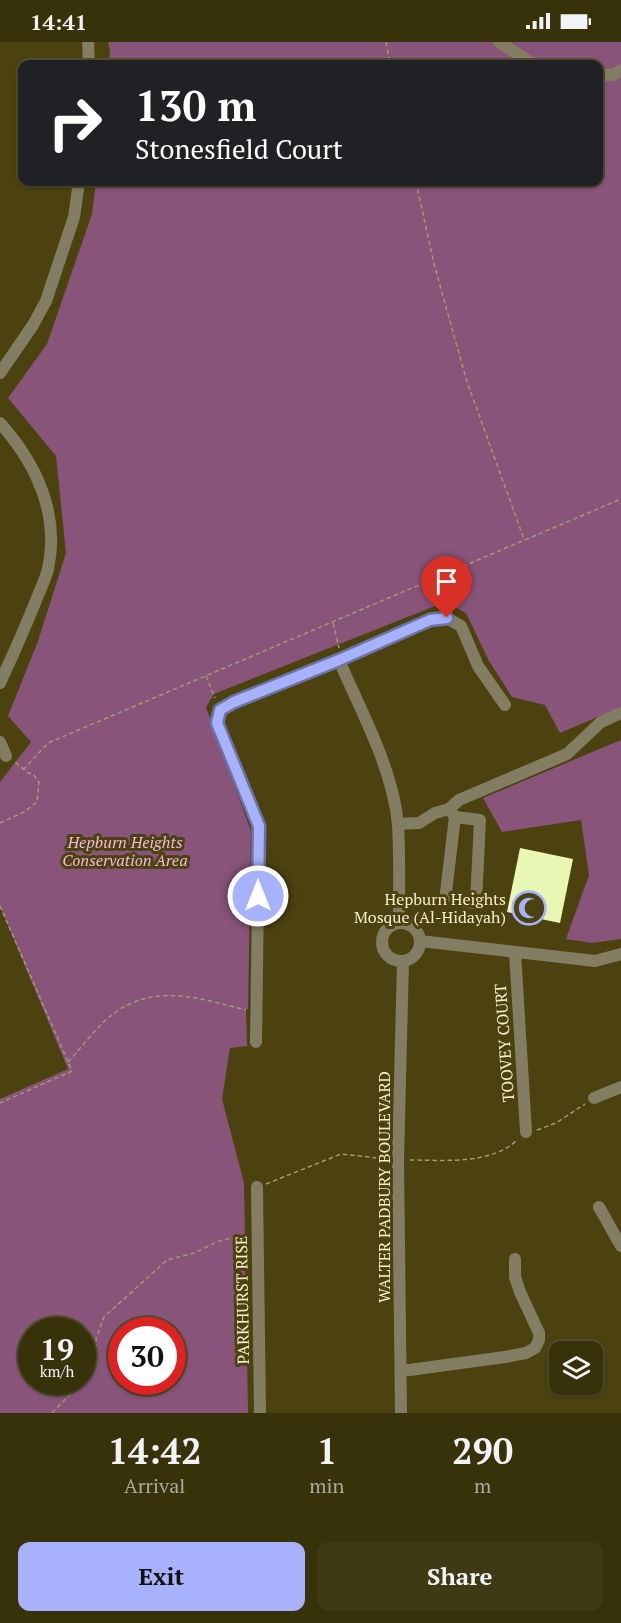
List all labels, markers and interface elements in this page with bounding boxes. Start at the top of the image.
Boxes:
text: 14:41 [30,7,87,36]
text: 130 m [135,77,256,133]
icon: right [36,84,114,162]
text: Stonesfield Court [135,131,343,167]
pin [421,556,472,618]
icon: arrive [430,565,463,598]
park label: Hepburn Heights Conservation Area [62,831,188,871]
position arrow [226,864,290,928]
place label: Hepburn Heights Mosque (Al-Hidayah) [354,888,506,928]
mosque icon: Hepburn Heights Mosque (Al-Hidayah) [511,890,547,926]
street label: TOOVEY COURT [489,983,519,1103]
street label: WALTER PADBURY BOULEVARD [373,1071,395,1303]
street label: PARKHURST RISE [230,1236,254,1364]
speed limit sign: 30 [108,1317,186,1395]
text: 19 [40,1329,74,1369]
map controls [549,1341,603,1395]
button: layers [549,1341,603,1395]
text: km/h [40,1361,74,1381]
text: 14:42 [108,1427,201,1474]
text: 1 [317,1427,337,1474]
text: 290 [452,1427,513,1474]
text: Arrival [124,1472,185,1499]
text: min [309,1472,344,1499]
text: m [474,1472,491,1499]
button: Exit [18,1542,305,1611]
button: Share [317,1542,603,1611]

